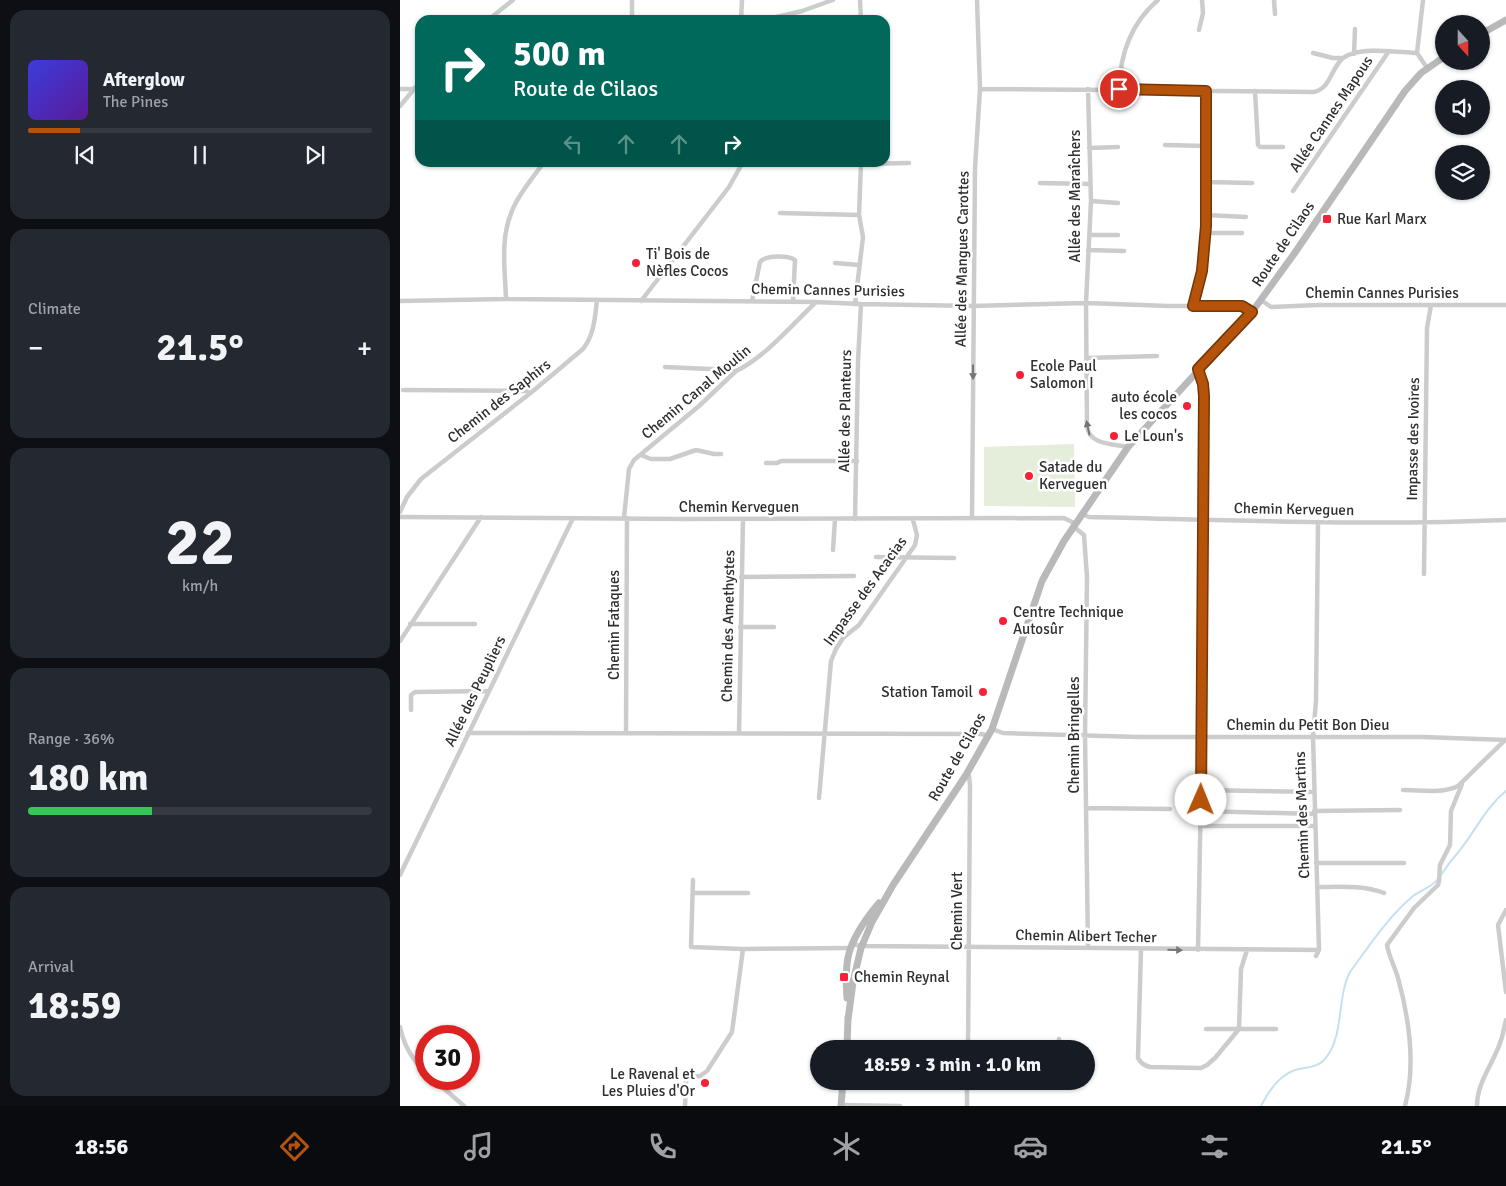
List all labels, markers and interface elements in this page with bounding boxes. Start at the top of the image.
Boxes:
north arrow [1435,15,1490,70]
map controls [1435,15,1490,200]
text: 500 m [513,32,606,75]
icon: right [430,35,495,100]
street label: Allée Cannes Mapous [1285,52,1377,176]
text: Afterglow [103,68,185,92]
pin [1098,68,1140,110]
text: Route de Cilaos [513,75,658,102]
icon: arrive [1105,75,1133,103]
button: sound [1435,80,1490,135]
text: The Pines [103,92,168,112]
street label: Allée des Maraîchers [1066,129,1084,262]
icon: left [559,130,587,158]
icon: ahead [612,130,640,158]
icon: ahead [665,130,693,158]
icon: right [718,130,746,158]
icon: previous [71,141,99,169]
icon: pause [186,141,214,169]
icon: next [301,141,329,169]
button: layers [1435,145,1490,200]
street label: Allée des Mangues Carottes [951,170,973,347]
street label: Route de Cilaos [1248,198,1318,290]
place label: Rue Karl Marx [1337,210,1427,228]
marker: Rue Karl Marx [1321,213,1333,225]
place label: Ti' Bois de Nèfles Cocos [646,245,729,280]
marker: Ti' Bois de Nèfles Cocos [630,257,642,269]
street label: Chemin Cannes Purisies [751,280,905,300]
street label: Chemin Cannes Purisies [1305,284,1459,302]
text: Climate [28,299,81,319]
text: 21.5° [156,324,244,371]
text: − [28,331,43,365]
text: + [357,331,372,365]
street label: Chemin Canal Moulin [638,341,754,443]
street label: Allée des Planteurs [835,349,855,473]
street label: Chemin des Saphirs [444,355,554,447]
place label: Ecole Paul Salomon I [1030,357,1097,392]
one-way arrow [969,364,977,380]
marker: Ecole Paul Salomon I [1014,369,1026,381]
street label: Impasse des Ivoires [1403,377,1423,501]
place label: auto école les cocos [1111,388,1177,423]
marker: auto école les cocos [1181,400,1193,412]
one-way arrow [1084,420,1092,436]
place label: Le Loun's [1124,427,1184,445]
marker: Le Loun's [1108,430,1120,442]
place label: Satade du Kerveguen [1039,458,1107,493]
marker: Satade du Kerveguen [1023,470,1035,482]
street label: Chemin Kerveguen [679,498,799,516]
street label: Chemin Kerveguen [1234,499,1354,519]
text: 22 [165,503,235,583]
street label: Impasse des Acacias [819,533,911,649]
street label: Chemin des Amethystes [718,549,738,702]
street label: Chemin Fataques [605,570,623,680]
text: km/h [182,576,218,596]
place label: Centre Technique Autosûr [1013,603,1124,638]
marker: Centre Technique Autosûr [997,615,1009,627]
street label: Allée des Peupliers [440,632,510,749]
street label: Chemin Bringelles [1065,676,1083,794]
place label: Station Tamoil [881,683,973,701]
marker: Station Tamoil [977,686,989,698]
street label: Route de Cilaos [924,709,990,804]
street label: Chemin du Petit Bon Dieu [1226,716,1390,734]
text: Range · 36% [28,729,114,749]
street label: Chemin des Martins [1291,751,1313,879]
text: 180 km [28,754,149,801]
position arrow [1174,773,1226,825]
street label: Chemin Vert [948,872,966,950]
street label: Chemin Alibert Techer [1015,926,1157,946]
one-way arrow [1167,946,1183,954]
text: Arrival [28,957,74,977]
place label: Chemin Reynal [854,968,950,986]
marker: Chemin Reynal [838,971,850,983]
text: 18:59 [28,982,121,1029]
speed limit sign: 30 [415,1025,480,1090]
text: 18:59 · 3 min · 1.0 km [864,1053,1041,1077]
place label: Le Ravenal et Les Pluies d'Or [601,1065,695,1100]
marker: Le Ravenal et Les Pluies d'Or [699,1077,711,1089]
icon: directions [277,1129,312,1164]
icon: music [461,1129,496,1164]
icon: phone [645,1129,680,1164]
icon: climate [829,1129,864,1164]
icon: car [1013,1129,1048,1164]
icon: filters [1197,1129,1232,1164]
text: 18:56 [74,1133,128,1160]
text: 21.5° [1381,1133,1432,1160]

